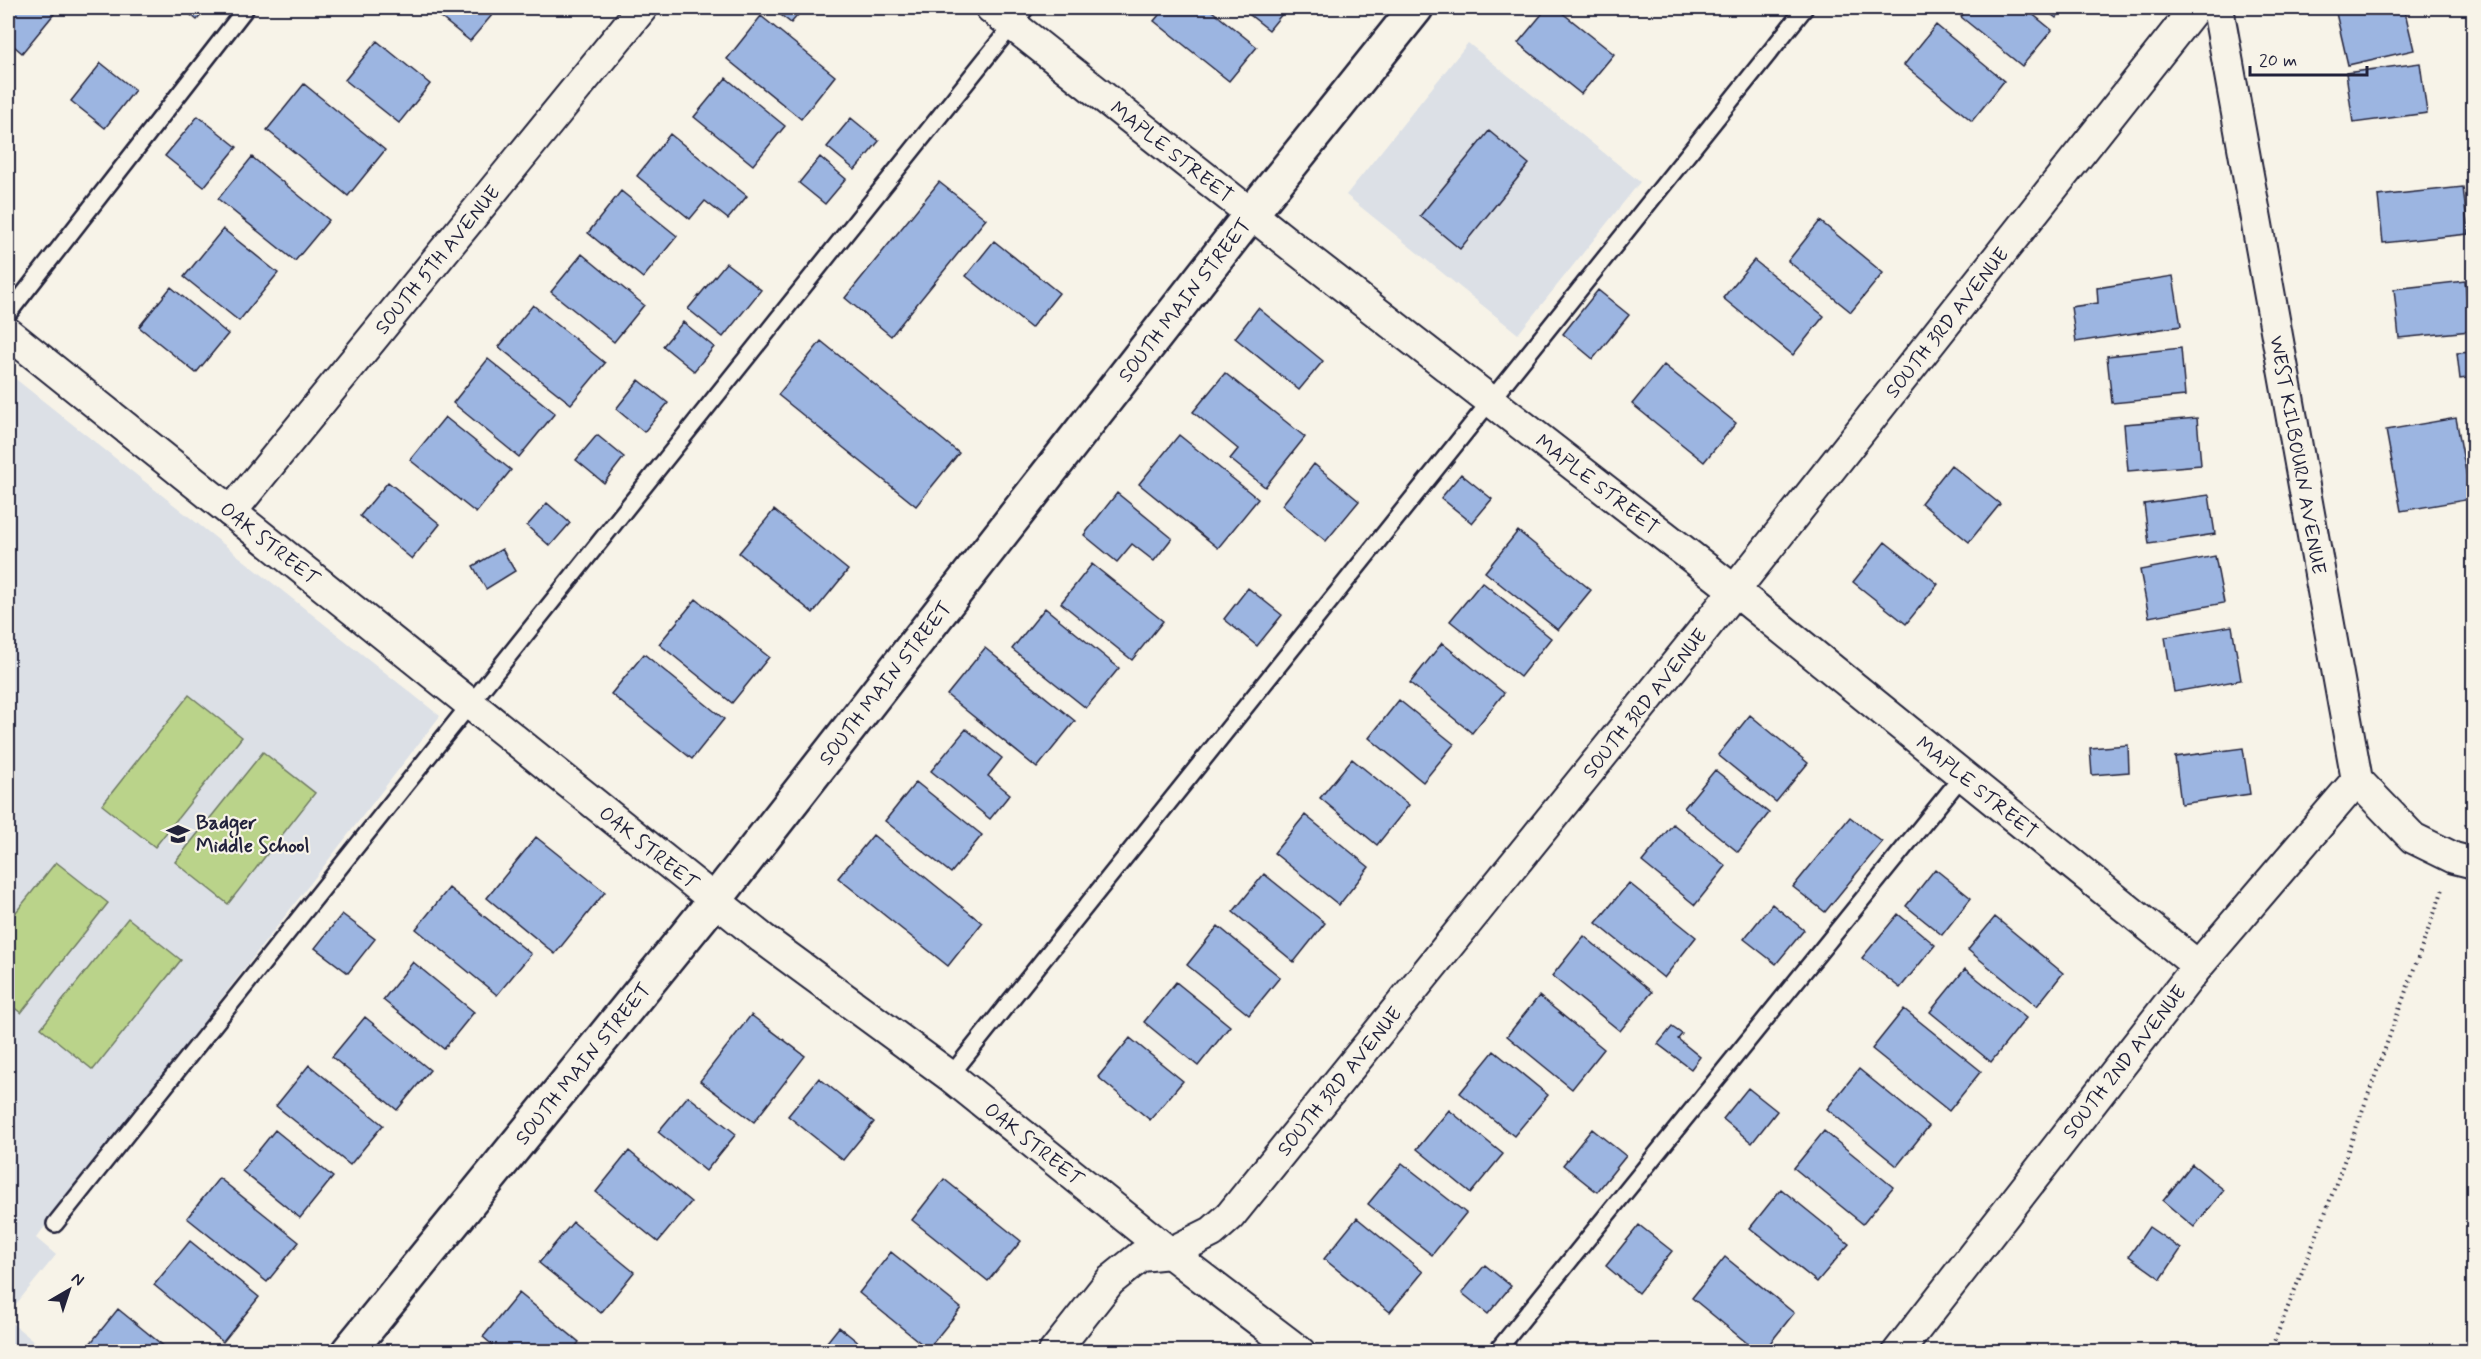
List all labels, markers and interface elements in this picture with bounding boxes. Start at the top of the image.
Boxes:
scale bar [2250,39,2367,77]
text: 20 m [2259,49,2297,73]
street label: MAPLE STREET [1104,95,1238,210]
street label: SOUTH 5TH AVENUE [369,180,507,340]
street label: SOUTH MAIN STREET [1112,213,1258,388]
street label: SOUTH 3RD AVENUE [1880,242,2016,404]
street label: WEST KILBOURN AVENUE [2262,334,2332,577]
street label: MAPLE STREET [1529,428,1664,542]
street label: OAK STREET [214,496,326,593]
street label: SOUTH MAIN STREET [813,596,959,771]
street label: SOUTH 3RD AVENUE [1577,623,1714,784]
street label: MAPLE STREET [1910,731,2043,846]
street label: OAK STREET [593,800,705,898]
place label: Badger Middle School [196,810,309,860]
school or university icon: Badger Middle School [165,821,191,847]
street label: SOUTH MAIN STREET [510,977,658,1151]
street label: SOUTH 2ND AVENUE [2057,980,2193,1145]
street label: SOUTH 3RD AVENUE [1272,1001,1409,1162]
street label: OAK STREET [978,1097,1090,1194]
north arrow [39,1260,99,1320]
text: N [67,1268,88,1291]

